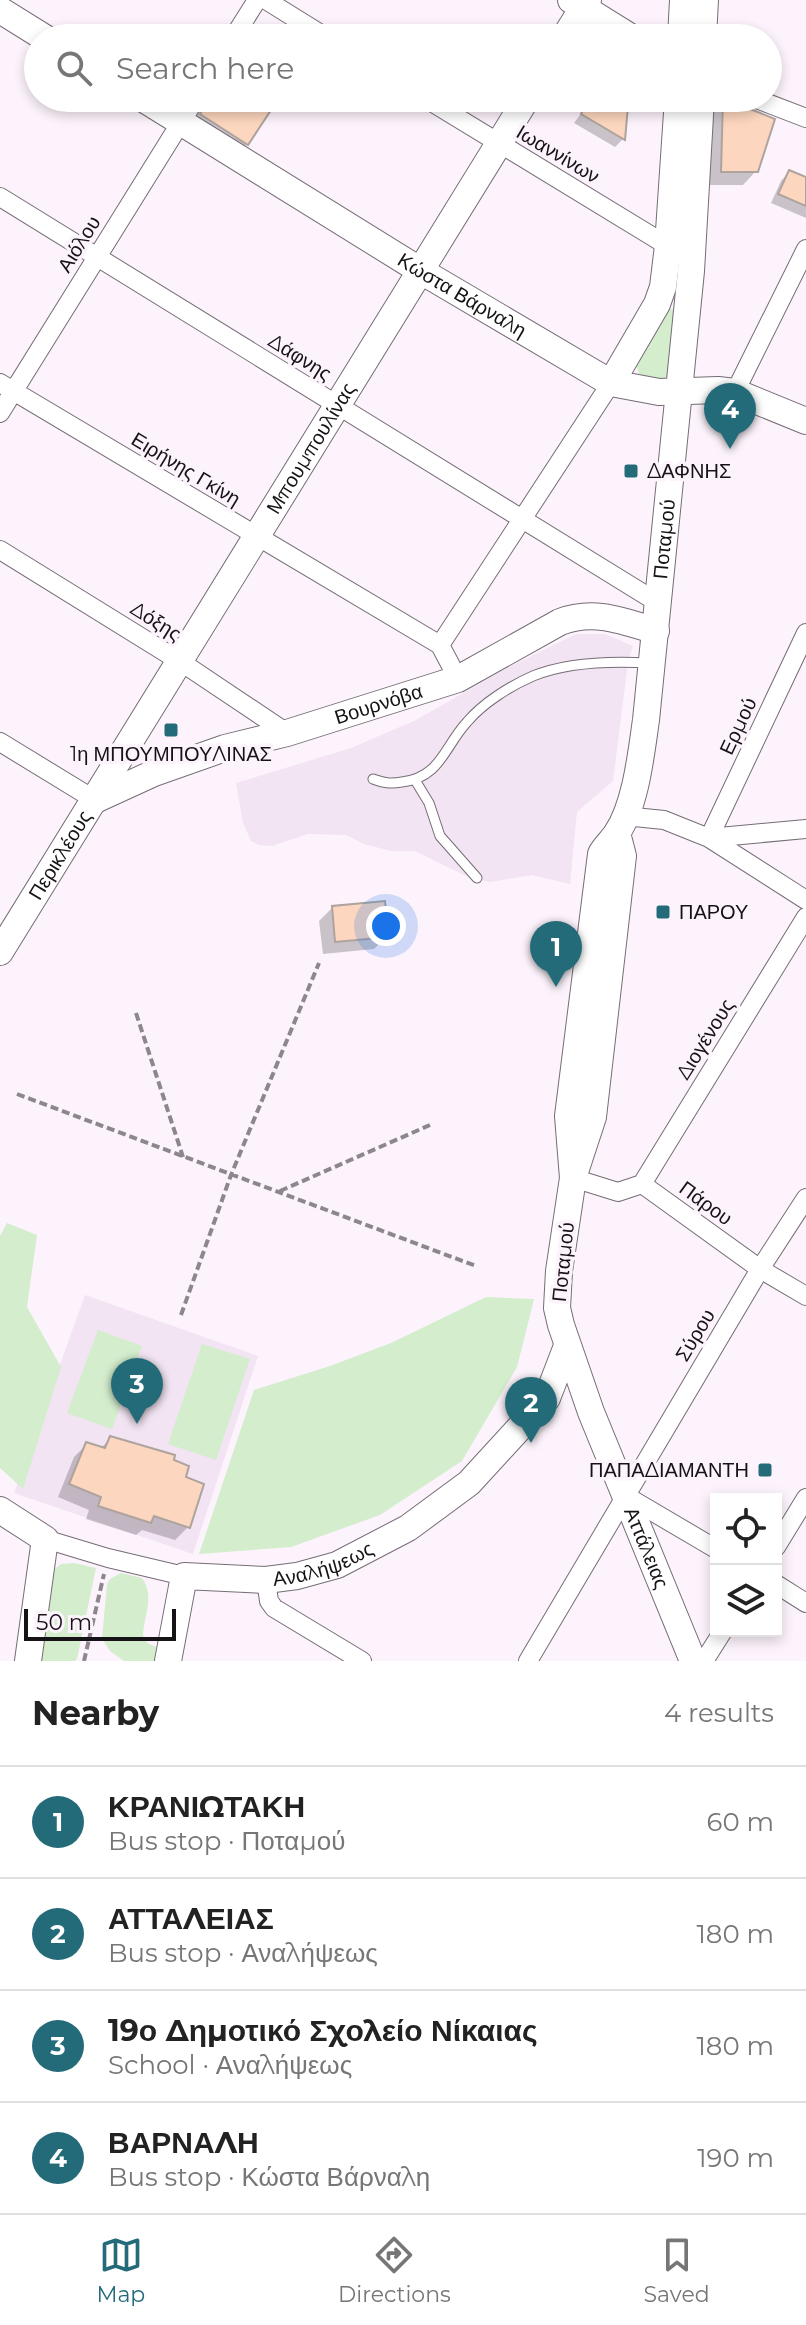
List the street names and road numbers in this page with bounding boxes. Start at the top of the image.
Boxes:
street label: Ιωαννίνων [512,120,604,188]
street label: Αιόλου [52,211,106,277]
street label: Κώστα Βάρναλη [393,248,531,342]
street label: Δάφνης [264,328,336,386]
street label: Μπουμπουλίνας [261,378,361,518]
street label: Ειρήνης Γκίνη [127,427,245,511]
street label: Ποταμού [648,498,680,580]
street label: Δόξης [126,596,186,646]
street label: Βουρνόβα [332,679,426,729]
street label: Ερμού [714,694,762,758]
street label: Περικλέους [23,806,97,904]
street label: Διογένους [671,994,739,1084]
street label: Πάρου [675,1176,737,1230]
street label: Ποταμού [547,1221,579,1303]
street label: Σύρου [670,1304,720,1366]
street label: Αττάλειας [619,1503,674,1592]
street label: Αναλήψεως [271,1536,378,1591]

